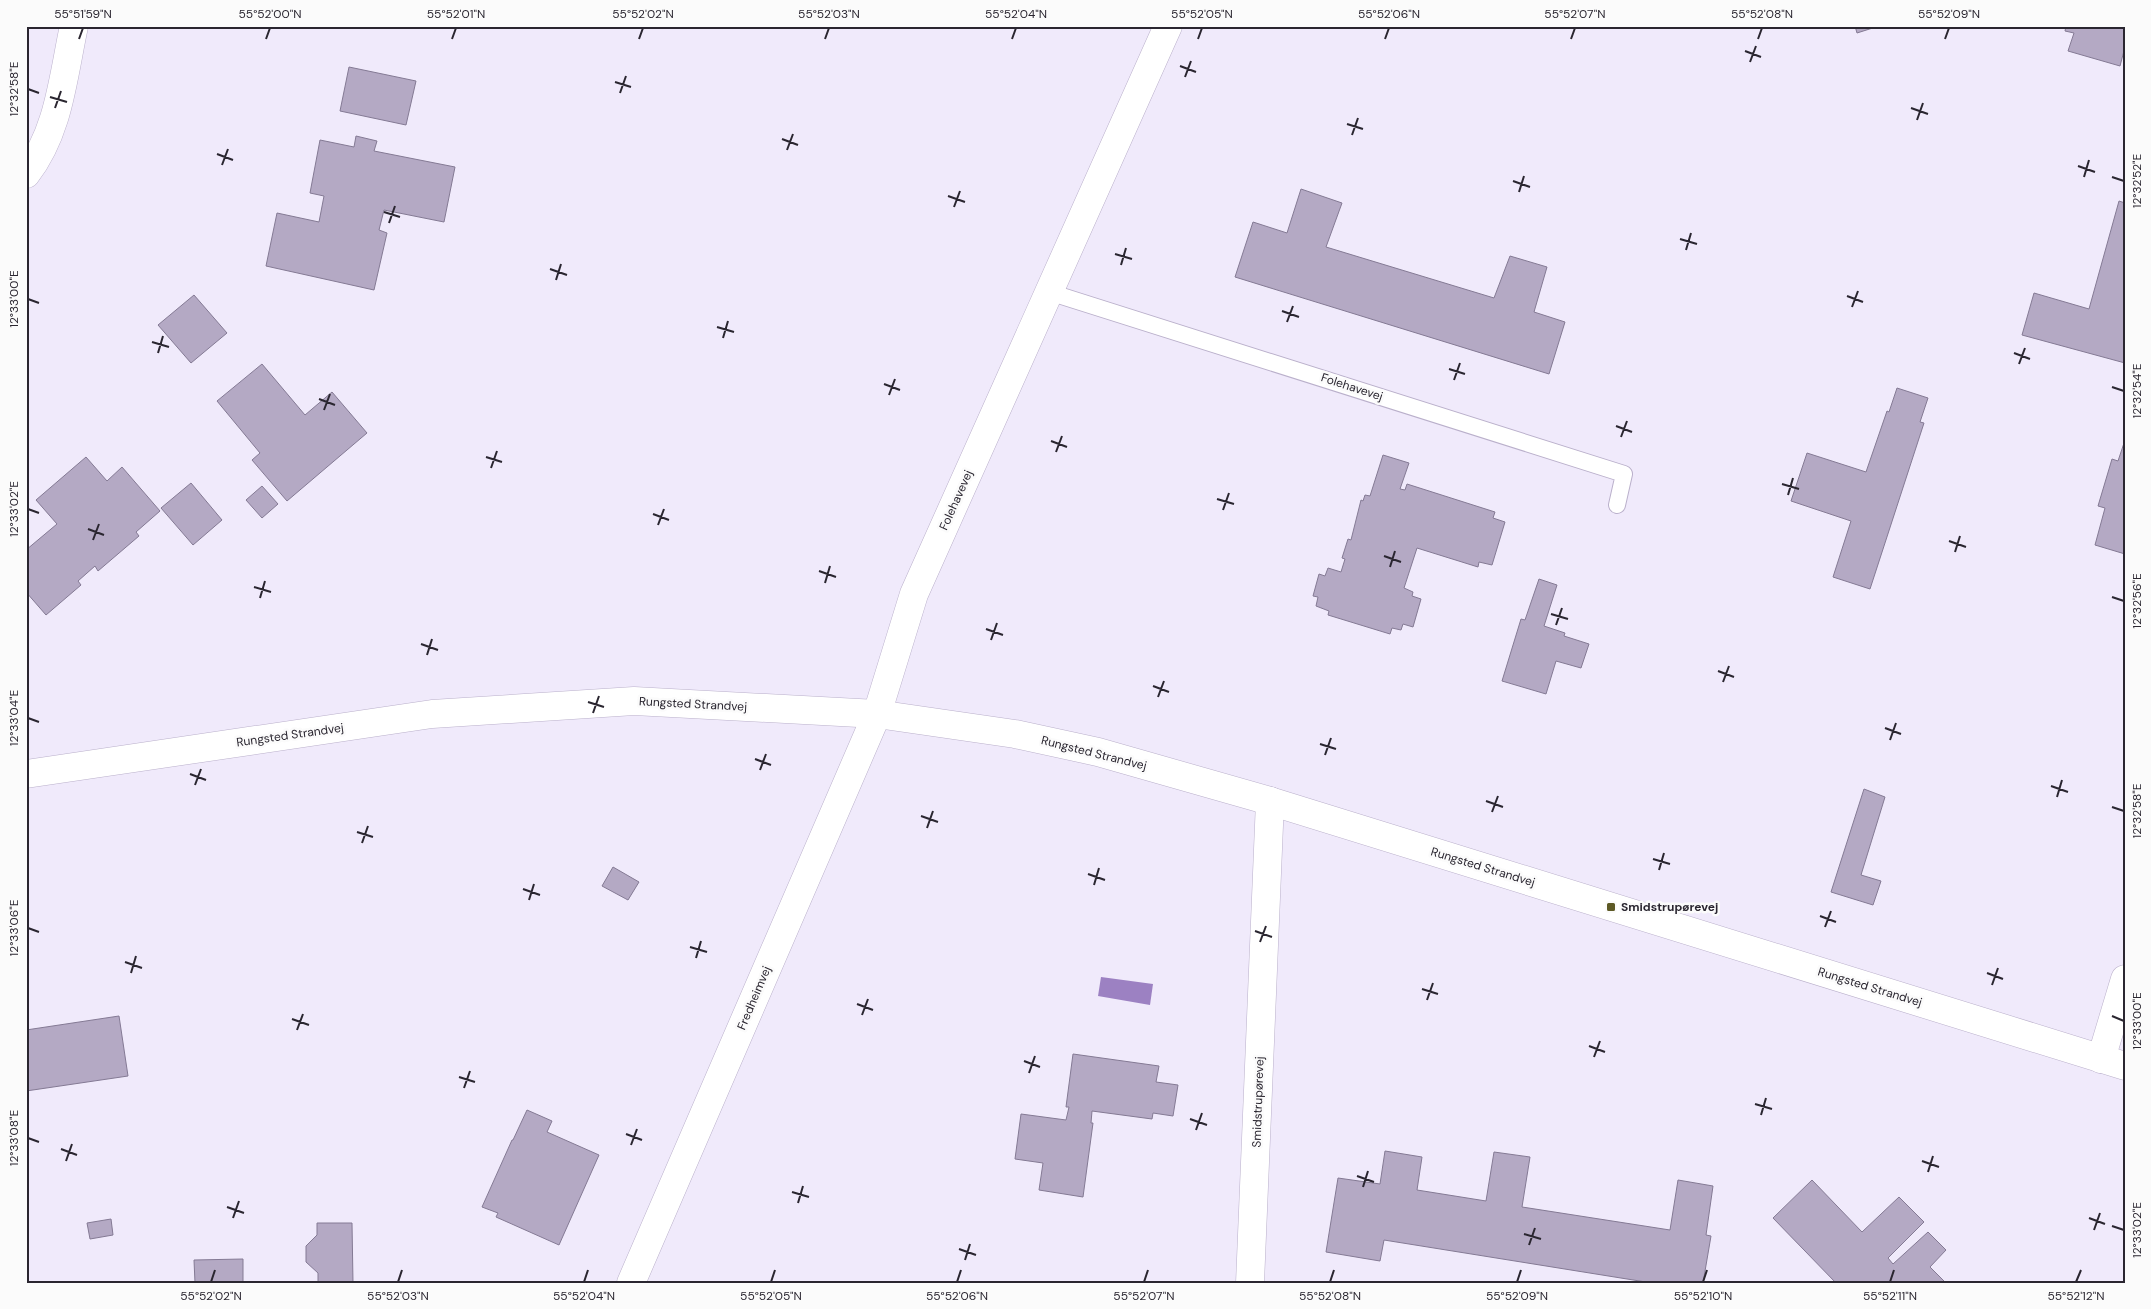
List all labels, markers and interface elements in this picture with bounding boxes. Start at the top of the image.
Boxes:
text: 55°51'59"N [54,6,112,22]
text: 55°52'00"N [239,6,301,22]
text: 55°52'01"N [427,6,485,22]
text: 55°52'02"N [612,6,674,22]
text: 55°52'03"N [798,6,860,22]
text: 55°52'04"N [985,6,1047,22]
text: 55°52'05"N [1171,6,1233,22]
text: 55°52'06"N [1358,6,1420,22]
text: 55°52'07"N [1544,6,1606,22]
text: 55°52'08"N [1731,6,1793,22]
text: 55°52'09"N [1918,6,1980,22]
text: 12°32'58"E [6,61,22,117]
text: 12°32'52"E [2129,153,2145,208]
text: 12°33'00"E [6,270,22,328]
text: 12°32'54"E [2129,363,2145,419]
street label: Folehavevej [1319,369,1385,405]
street label: Folehavevej [936,467,976,533]
text: 12°33'02"E [6,481,22,537]
text: 12°32'56"E [2129,573,2145,629]
text: 12°33'04"E [6,689,22,746]
street label: Rungsted Strandvej [639,693,748,715]
street label: Rungsted Strandvej [235,720,345,750]
street label: Rungsted Strandvej [1040,732,1149,774]
text: 12°32'58"E [2129,783,2145,839]
street label: Rungsted Strandvej [1429,844,1537,890]
text: 12°33'06"E [6,899,22,956]
place label: Smidstrupørevej [1621,899,1718,915]
marker: Smidstrupørevej [1605,901,1617,913]
street label: Fredheimvej [733,964,775,1032]
street label: Rungsted Strandvej [1816,964,1924,1010]
text: 12°33'00"E [2129,992,2145,1050]
street label: Smidstrupørevej [1248,1056,1268,1148]
text: 12°33'08"E [6,1109,22,1166]
text: 12°33'02"E [2129,1202,2145,1258]
text: 55°52'02"N [180,1288,242,1304]
text: 55°52'03"N [367,1288,429,1304]
text: 55°52'04"N [553,1288,615,1304]
text: 55°52'05"N [740,1288,802,1304]
text: 55°52'06"N [926,1288,988,1304]
text: 55°52'07"N [1113,1288,1175,1304]
text: 55°52'08"N [1299,1288,1361,1304]
text: 55°52'09"N [1486,1288,1548,1304]
text: 55°52'10"N [1674,1288,1732,1304]
text: 55°52'11"N [1863,1288,1917,1304]
text: 55°52'12"N [2047,1288,2105,1304]

